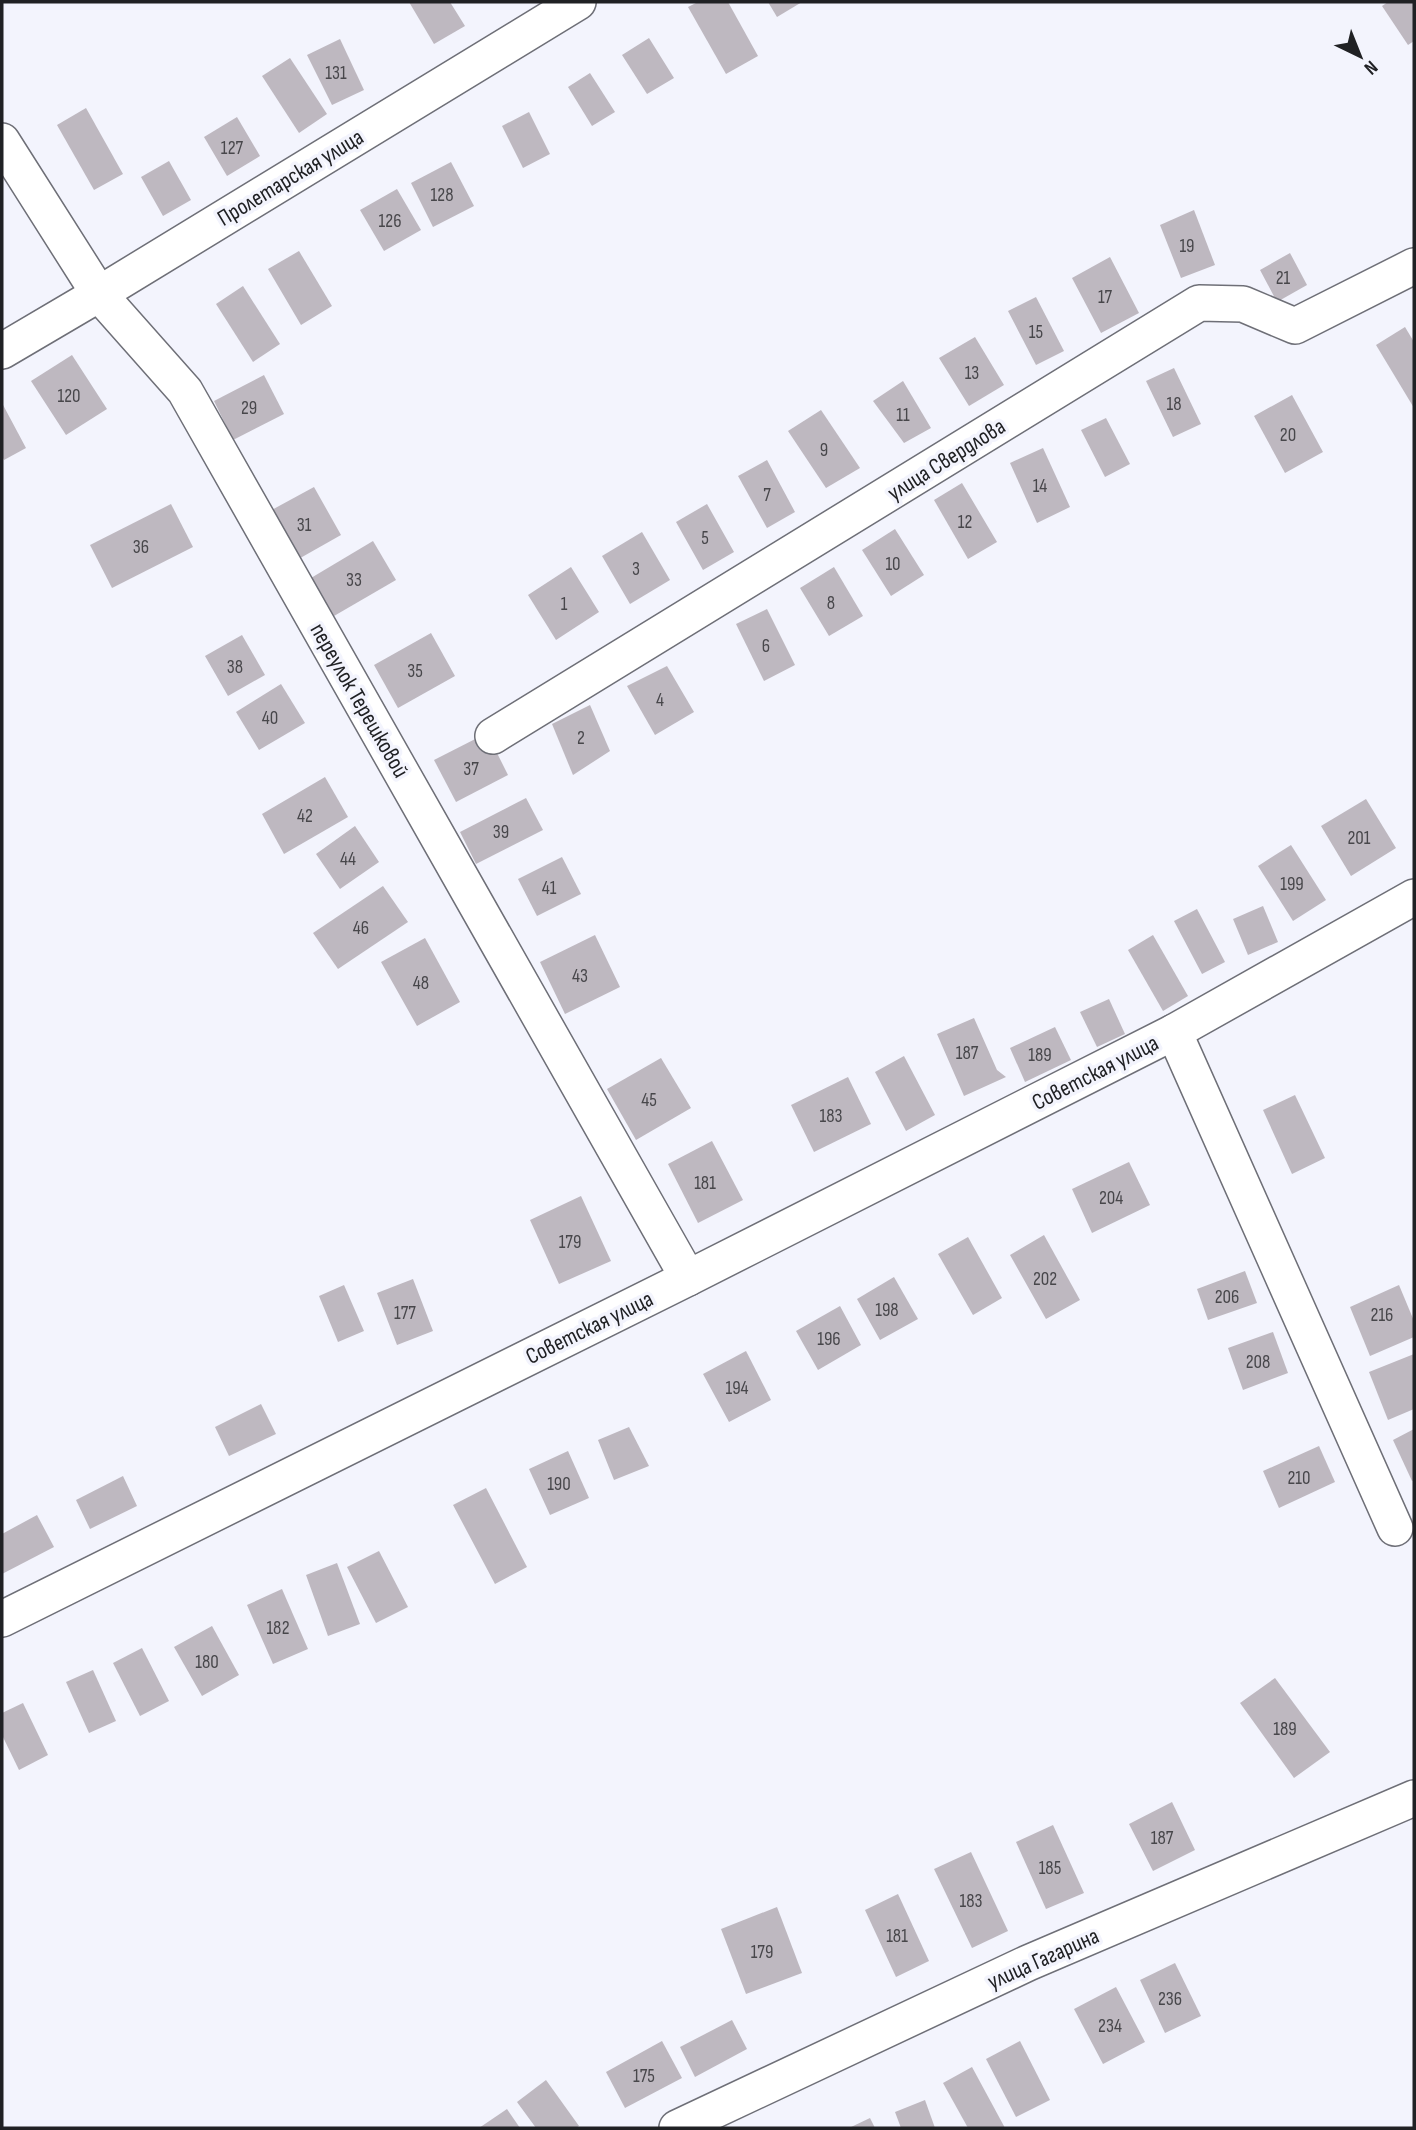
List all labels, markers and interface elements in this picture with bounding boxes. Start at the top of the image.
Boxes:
north arrow [1325,21,1395,91]
text: N [1359,55,1382,79]
house number: 131 [325,62,347,85]
street label: Пролетарская улица [212,123,369,232]
house number: 127 [221,137,244,160]
house number: 128 [430,184,454,207]
house number: 126 [378,210,402,233]
house number: 19 [1179,235,1195,258]
house number: 21 [1276,267,1291,290]
house number: 17 [1098,286,1113,309]
house number: 15 [1029,321,1043,344]
house number: 13 [965,362,979,385]
house number: 120 [57,385,81,408]
house number: 18 [1167,393,1181,416]
house number: 29 [241,397,257,420]
house number: 11 [896,404,910,427]
street label: улица Свердлова [882,413,1011,507]
house number: 20 [1280,424,1296,447]
house number: 9 [820,439,828,462]
house number: 14 [1033,475,1047,498]
house number: 7 [763,484,771,507]
house number: 12 [958,511,972,534]
house number: 31 [297,514,312,537]
house number: 5 [701,527,709,550]
house number: 36 [133,536,149,559]
house number: 10 [885,553,901,576]
house number: 3 [632,558,640,581]
house number: 33 [346,569,362,592]
house number: 8 [827,592,835,615]
house number: 1 [561,593,568,616]
street label: переулок Терешковой [304,618,415,783]
house number: 6 [762,635,770,658]
house number: 38 [227,656,243,679]
house number: 35 [407,660,423,683]
house number: 4 [656,689,664,712]
house number: 40 [262,707,278,730]
house number: 2 [577,727,585,750]
house number: 37 [463,758,479,781]
house number: 42 [297,805,313,828]
house number: 39 [493,821,509,844]
house number: 201 [1348,827,1371,850]
house number: 44 [340,848,356,871]
house number: 199 [1280,873,1304,896]
house number: 41 [542,877,557,900]
house number: 46 [353,917,369,940]
house number: 43 [572,965,588,988]
house number: 48 [413,972,429,995]
street label: Советская улица [1028,1029,1163,1117]
house number: 187 [956,1042,979,1065]
house number: 189 [1028,1044,1052,1067]
house number: 45 [641,1089,657,1112]
house number: 183 [820,1105,843,1128]
house number: 181 [694,1172,716,1195]
house number: 204 [1099,1187,1123,1210]
house number: 179 [559,1231,581,1254]
house number: 202 [1033,1268,1057,1291]
street label: Советская улица [521,1285,658,1371]
house number: 206 [1215,1286,1239,1309]
house number: 198 [875,1299,899,1322]
house number: 177 [394,1302,416,1325]
house number: 216 [1371,1304,1393,1327]
house number: 196 [817,1328,841,1351]
house number: 208 [1246,1351,1270,1374]
house number: 194 [725,1377,749,1400]
house number: 210 [1287,1467,1311,1490]
house number: 190 [547,1473,571,1496]
house number: 182 [266,1617,290,1640]
house number: 180 [195,1651,219,1674]
house number: 189 [1273,1718,1297,1741]
house number: 187 [1151,1827,1174,1850]
house number: 185 [1039,1857,1061,1880]
house number: 183 [960,1890,983,1913]
street label: улица Гагарина [983,1922,1104,1996]
house number: 181 [886,1925,908,1948]
house number: 179 [751,1941,773,1964]
house number: 236 [1158,1988,1182,2011]
house number: 234 [1098,2015,1122,2038]
house number: 175 [633,2065,655,2088]

